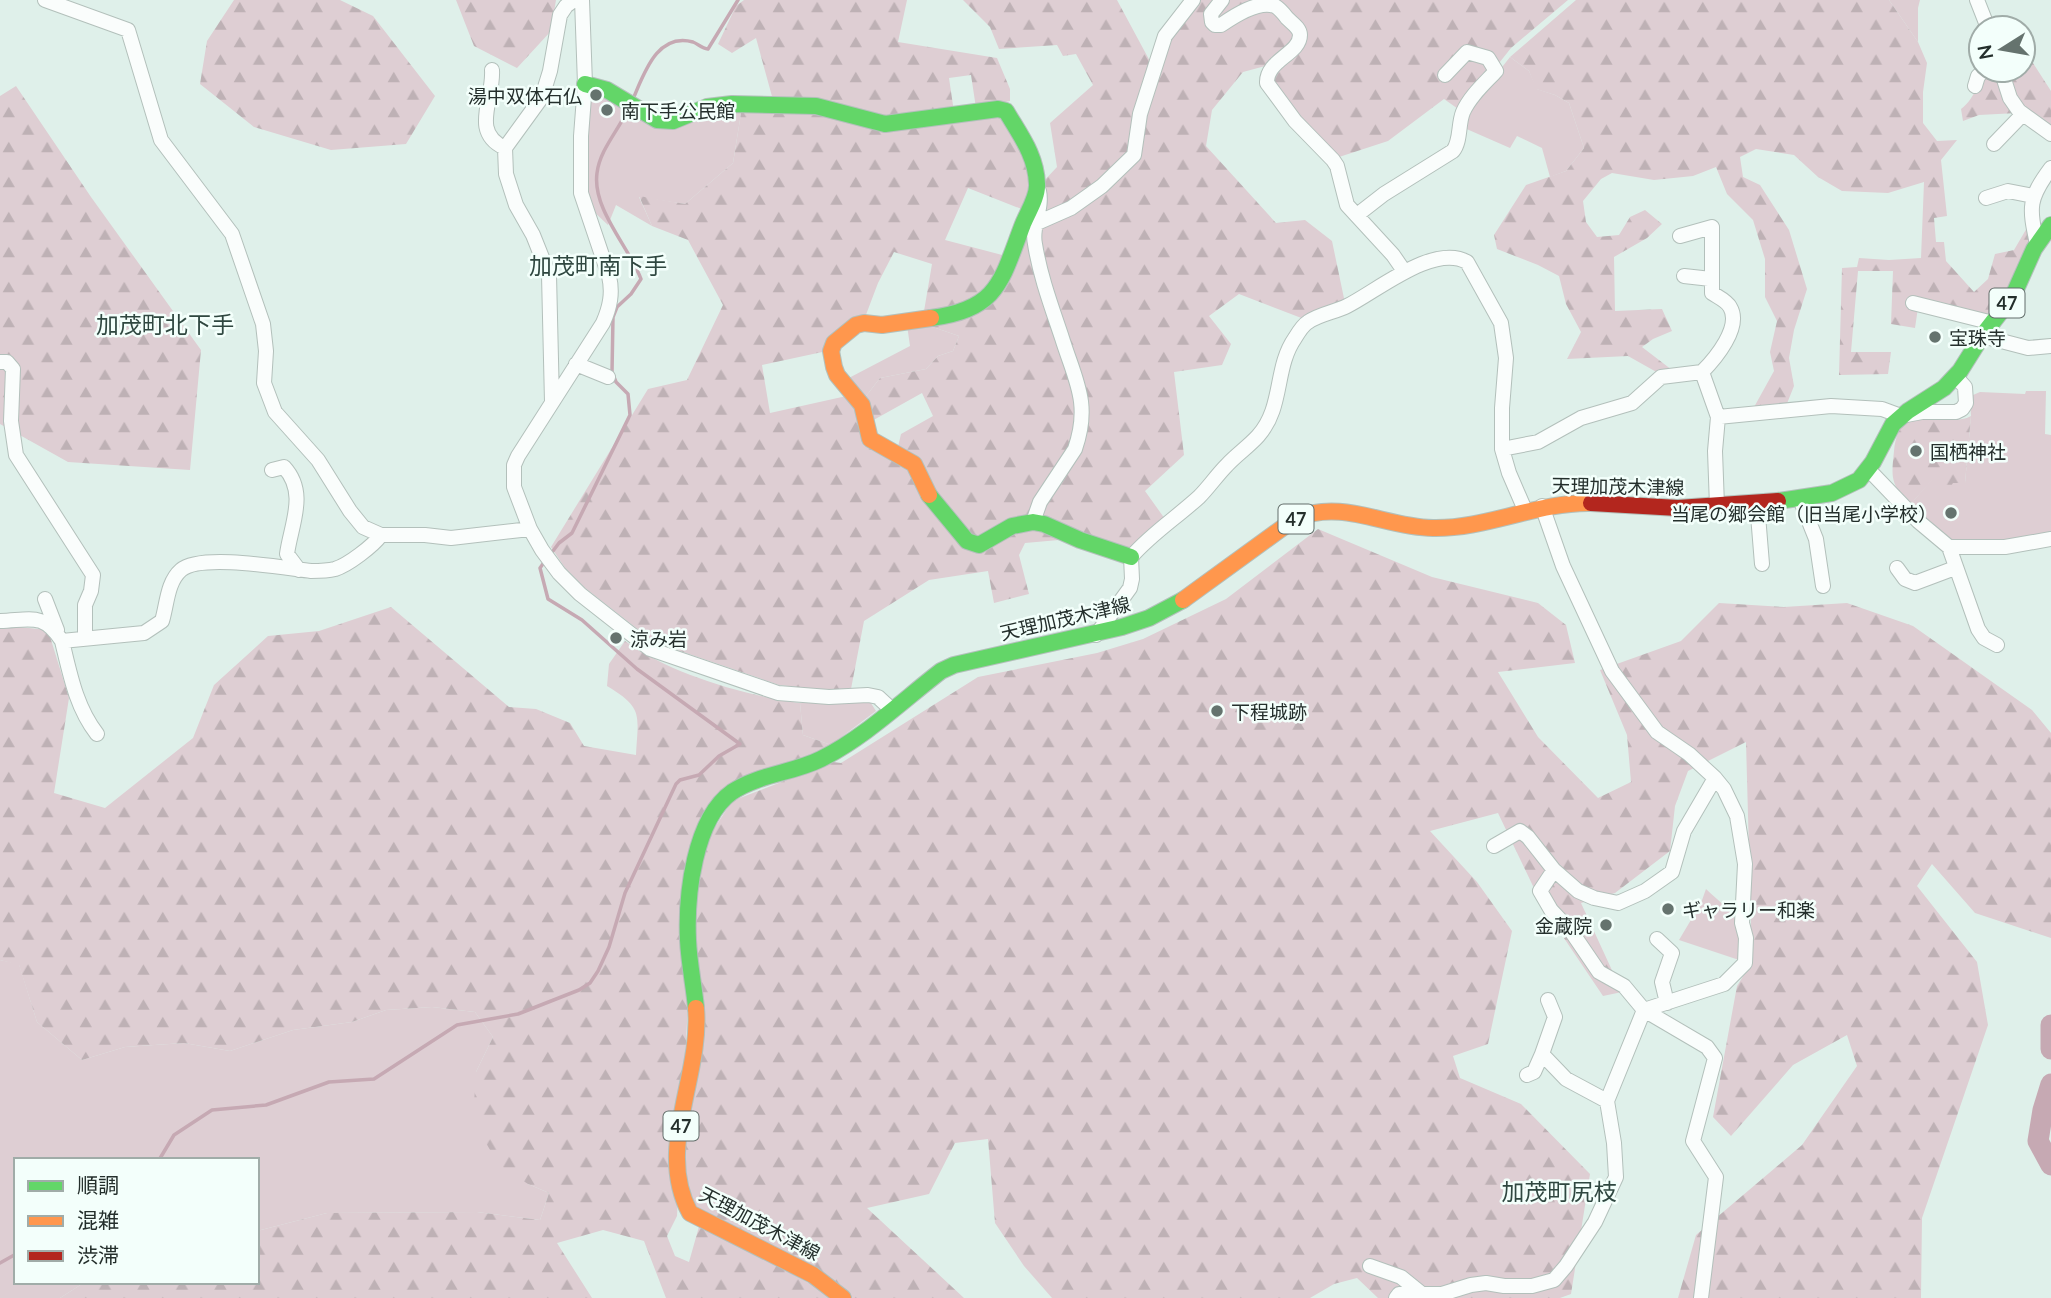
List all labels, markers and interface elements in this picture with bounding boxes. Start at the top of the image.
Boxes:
north arrow [1967,14,2037,84]
text: N [1972,43,1998,62]
place label: 湯中双体石仏 [468,84,582,107]
marker: 湯中双体石仏 [588,87,604,103]
place label: 南下手公民館 [621,99,735,122]
marker: 南下手公民館 [599,102,615,118]
district label: 加茂町南下手 [529,251,667,279]
road number: 47 [1990,288,2024,318]
district label: 加茂町北下手 [96,310,234,338]
place label: 宝珠寺 [1949,326,2006,349]
marker: 宝珠寺 [1927,329,1943,345]
place label: 国栖神社 [1930,440,2006,463]
marker: 国栖神社 [1908,443,1924,459]
street label: 天理加茂木津線 [1551,473,1685,499]
place label: 当尾の郷会館（旧当尾小学校） [1671,502,1937,525]
road number: 47 [1278,504,1314,534]
marker: 当尾の郷会館（旧当尾小学校） [1943,505,1959,521]
street label: 天理加茂木津線 [998,592,1132,644]
place label: 涼み岩 [630,627,687,650]
marker: 涼み岩 [608,630,624,646]
place label: 下程城跡 [1231,700,1307,723]
marker: 下程城跡 [1209,703,1225,719]
place label: ギャラリー和楽 [1682,898,1815,921]
marker: ギャラリー和楽 [1660,901,1676,917]
place label: 金蔵院 [1535,914,1592,937]
marker: 金蔵院 [1598,917,1614,933]
road number: 47 [664,1112,698,1140]
legend [14,1158,259,1284]
text: 順調 [77,1172,119,1197]
district label: 加茂町尻枝 [1502,1177,1617,1205]
street label: 天理加茂木津線 [696,1182,824,1264]
text: 混雑 [77,1207,119,1232]
text: 渋滞 [77,1242,119,1267]

